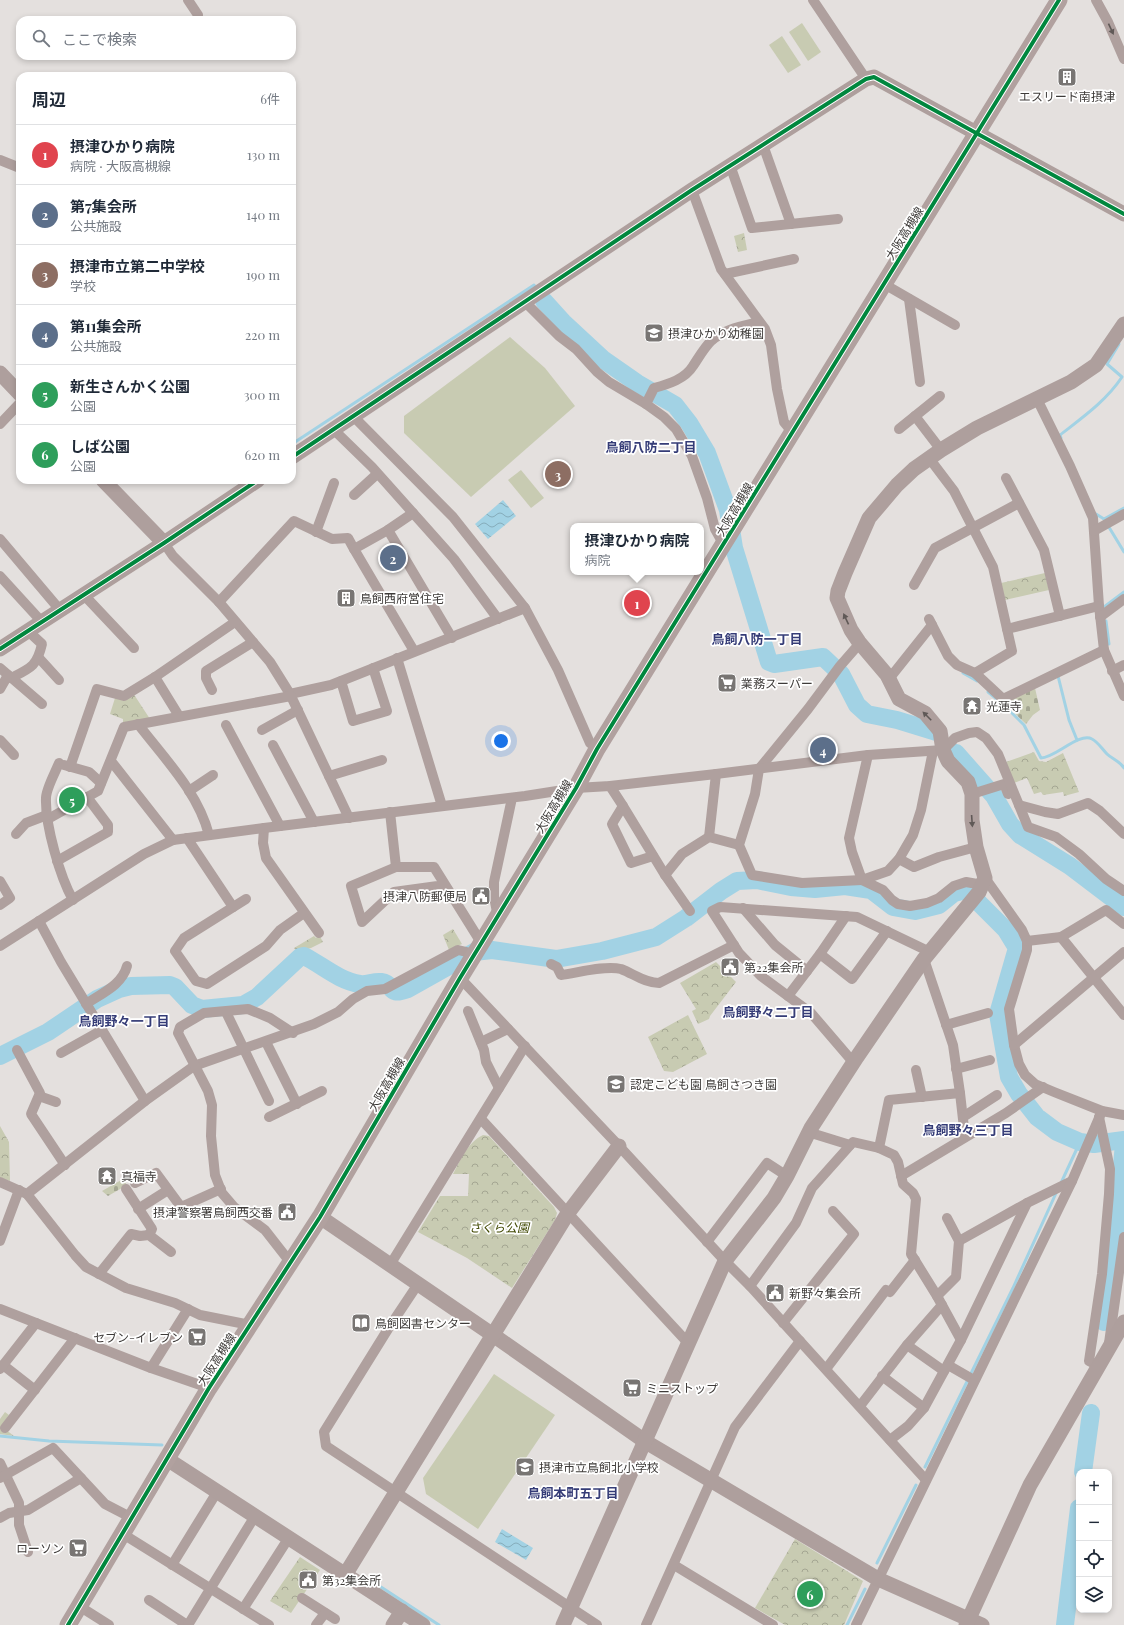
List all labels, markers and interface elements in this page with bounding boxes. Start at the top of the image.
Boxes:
search box [16,16,296,60]
one-way arrow [1108,23,1114,35]
icon: search [30,27,52,49]
text: ここで検索 [62,29,137,49]
building icon: エスリード南摂津 [1056,66,1078,88]
text: 周辺 [32,88,66,110]
place label: エスリード南摂津 [1019,88,1115,104]
text: 6件 [260,90,280,107]
text: 摂津ひかり病院 [70,136,175,156]
text: 1 [43,146,47,163]
text: 130 m [247,146,280,163]
text: 病院 · 大阪高槻線 [70,157,171,174]
text: 第7集会所 [70,196,137,216]
street label: 大阪高槻線 [881,203,927,263]
text: 2 [42,206,48,223]
text: 140 m [246,206,280,223]
text: 公共施設 [70,217,122,234]
text: 摂津市立第二中学校 [70,256,205,276]
text: 3 [42,266,48,283]
text: 190 m [246,266,280,283]
text: 学校 [70,277,96,294]
text: 第11集会所 [70,316,142,336]
school or university icon: 摂津ひかり幼稚園 [643,322,665,344]
place label: 摂津ひかり幼稚園 [668,325,764,341]
text: 4 [42,326,48,343]
text: 220 m [245,326,280,343]
text: 公共施設 [70,337,122,354]
text: 新生さんかく公園 [70,376,190,396]
text: 5 [42,386,48,403]
text: 300 m [244,386,280,403]
text: 公園 [70,397,96,414]
text: しば公園 [70,436,130,456]
district label: 鳥飼八防二丁目 [605,438,697,455]
text: 6 [41,446,49,463]
text: 620 m [244,446,280,463]
text: 公園 [70,457,96,474]
pin: 3 [545,459,571,489]
street label: 大阪高槻線 [712,479,756,539]
popup [570,523,704,575]
text: 摂津ひかり病院 [584,530,690,550]
pin: 2 [380,543,406,573]
text: 病院 [584,551,611,568]
building icon: 鳥飼西府営住宅 [335,587,357,609]
pin: 1 [624,588,650,618]
place label: 鳥飼西府営住宅 [360,590,444,606]
one-way arrow [843,613,849,624]
district label: 鳥飼八防一丁目 [711,630,803,647]
supermarket icon: 業務スーパー [716,672,738,694]
place label: 業務スーパー [741,675,813,691]
temple icon: 光蓮寺 [961,695,983,717]
place label: 光蓮寺 [986,698,1022,714]
one-way arrow [922,711,932,721]
your location [491,731,511,751]
pin: 4 [810,735,836,765]
street label: 大阪高槻線 [531,776,575,836]
pin: 5 [59,785,85,815]
one-way arrow [969,815,976,827]
public building icon: 摂津八防郵便局 [470,885,492,907]
place label: 摂津八防郵便局 [383,888,467,904]
public building icon: 第22集会所 [719,956,741,978]
place label: 第22集会所 [744,959,804,975]
district label: 鳥飼野々二丁目 [722,1003,814,1020]
district label: 鳥飼野々一丁目 [78,1012,170,1029]
street label: 大阪高槻線 [364,1054,408,1114]
school or university icon: 認定こども園 鳥飼さつき園 [605,1073,627,1095]
place label: 認定こども園 鳥飼さつき園 [630,1076,777,1092]
district label: 鳥飼野々三丁目 [922,1121,1014,1138]
temple icon: 真福寺 [96,1165,118,1187]
place label: 真福寺 [121,1168,157,1184]
public building icon: 摂津警察署鳥飼西交番 [276,1201,298,1223]
place label: 摂津警察署鳥飼西交番 [153,1204,273,1220]
park label: さくら公園 [469,1219,531,1235]
public building icon: 新野々集会所 [764,1282,786,1304]
place label: 新野々集会所 [789,1285,861,1301]
library icon: 鳥飼図書センター [350,1312,372,1334]
place label: 鳥飼図書センター [375,1315,471,1331]
supermarket icon: セブン-イレブン [186,1326,208,1348]
place label: セブン-イレブン [93,1329,183,1345]
street label: 大阪高槻線 [193,1329,239,1389]
supermarket icon: ミニストップ [621,1377,643,1399]
place label: ミニストップ [646,1380,718,1396]
school or university icon: 摂津市立鳥飼北小学校 [514,1456,536,1478]
place label: 摂津市立鳥飼北小学校 [539,1459,659,1475]
map controls [1076,1469,1112,1613]
button: + [1076,1469,1112,1505]
district label: 鳥飼本町五丁目 [527,1484,619,1501]
button: − [1076,1505,1112,1541]
supermarket icon: ローソン [67,1537,89,1559]
place label: ローソン [16,1540,64,1556]
button: locate [1076,1541,1112,1577]
public building icon: 第32集会所 [297,1569,319,1591]
place label: 第32集会所 [322,1572,381,1588]
button: layers [1076,1577,1112,1613]
pin: 6 [797,1579,823,1609]

